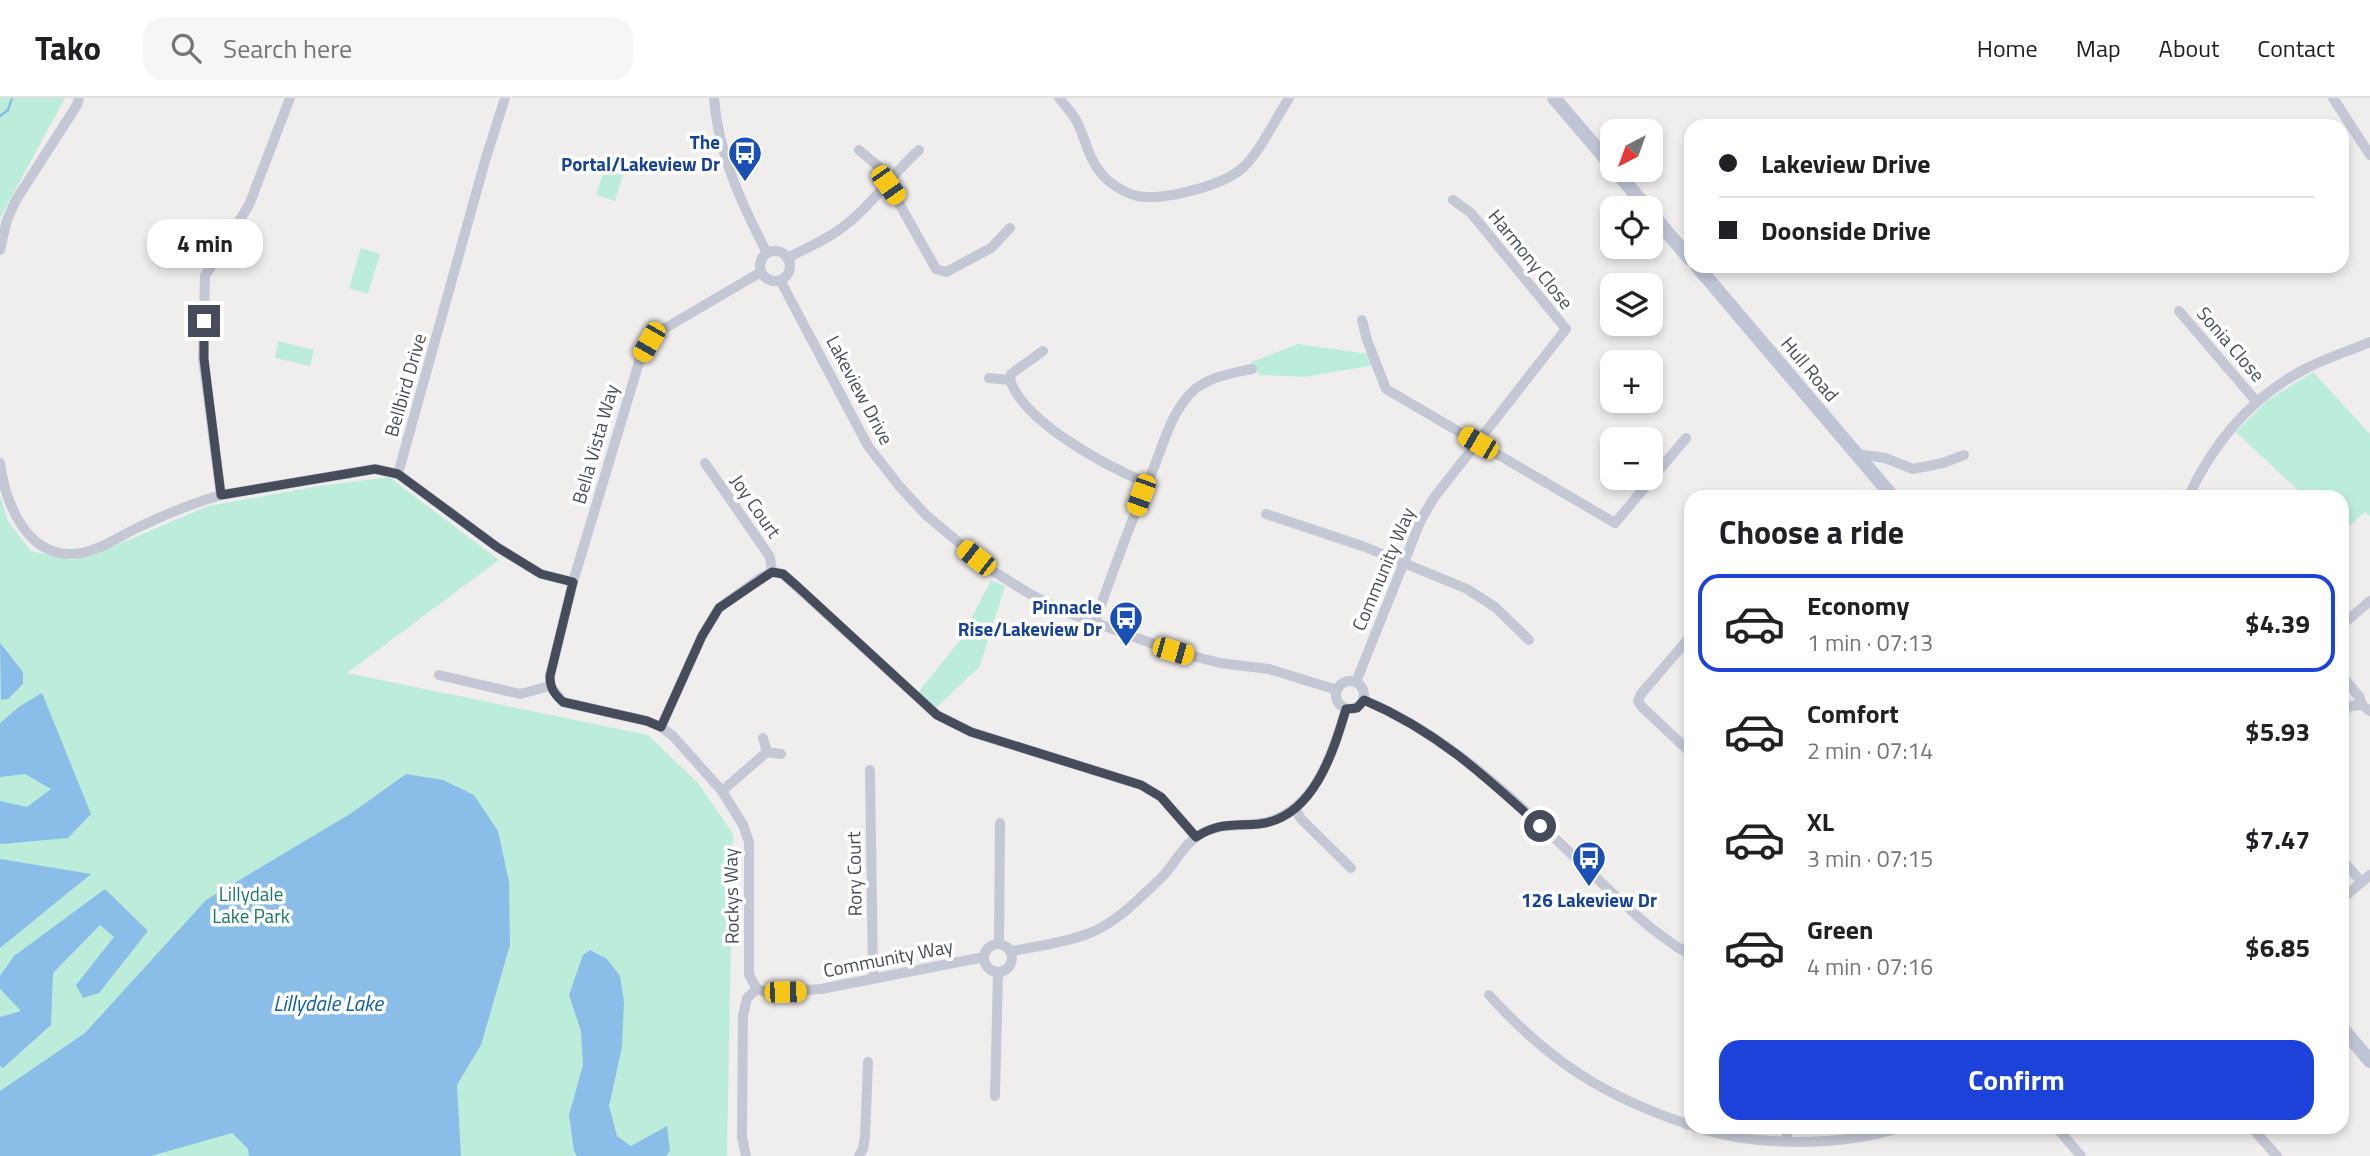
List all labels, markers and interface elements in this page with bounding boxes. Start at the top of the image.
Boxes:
search box [143,17,633,80]
text: Tako [35,23,101,73]
icon: search [167,29,205,67]
text: Search here [223,29,352,68]
text: Home [1977,30,2038,66]
text: Map [2076,30,2121,66]
text: About [2159,30,2219,66]
text: Contact [2257,30,2335,66]
north arrow [1600,119,1662,182]
map controls [1600,119,1663,490]
place label: The Portal/Lakeview Dr [561,127,720,178]
bus stop icon: The Portal/Lakeview Dr [726,134,764,183]
text: Lakeview Drive [1761,144,1931,183]
car [868,162,909,208]
button: locate [1600,196,1663,259]
street label: Harmony Close [1482,202,1581,315]
text: Doonside Drive [1761,211,1931,250]
callout: 4 min [146,220,262,268]
text: 4 min [177,226,233,261]
button: layers [1600,273,1663,336]
street label: Sonia Close [2190,300,2272,388]
route end [188,305,220,337]
car [630,319,669,365]
street label: Bellbird Drive [376,330,433,440]
street label: Lakeview Drive [819,330,901,450]
street label: Hull Road [1775,330,1846,407]
button: + [1600,350,1663,413]
street label: Bella Vista Way [564,381,625,507]
car [1455,423,1502,463]
button: − [1600,427,1663,490]
street label: Joy Court [724,468,789,544]
car [1124,472,1159,518]
street label: Community Way [1343,503,1422,635]
text: Choose a ride [1719,508,1904,556]
car [953,537,1000,579]
text: Economy [1807,586,1909,625]
place label: Pinnacle Rise/Lakeview Dr [958,592,1102,643]
icon: car [1723,592,1786,655]
bus stop icon: Pinnacle Rise/Lakeview Dr [1107,599,1145,648]
text: $4.39 [2245,604,2310,643]
text: 1 min · 07:13 [1807,625,1933,660]
car [1150,635,1197,667]
text: Comfort [1807,694,1899,733]
icon: car [1723,700,1786,763]
text: $5.93 [2245,712,2310,751]
text: 2 min · 07:14 [1807,733,1933,768]
text: XL [1807,802,1834,841]
icon: car [1723,808,1786,871]
route start [1524,810,1556,842]
text: $7.47 [2245,820,2310,859]
street label: Rory Court [838,831,869,917]
bus stop icon: 126 Lakeview Dr [1570,839,1608,888]
text: 3 min · 07:15 [1807,841,1933,876]
street label: Rockys Way [715,848,746,944]
park label: Lillydale Lake Park [212,879,290,930]
place label: 126 Lakeview Dr [1521,885,1657,914]
text: Green [1807,910,1873,949]
icon: car [1723,916,1786,979]
text: $6.85 [2245,928,2310,967]
street label: Community Way [821,931,955,984]
text: 4 min · 07:16 [1807,949,1933,984]
car [764,981,807,1003]
water label: Lillydale Lake [273,987,384,1019]
button: Confirm [1719,1040,2314,1120]

